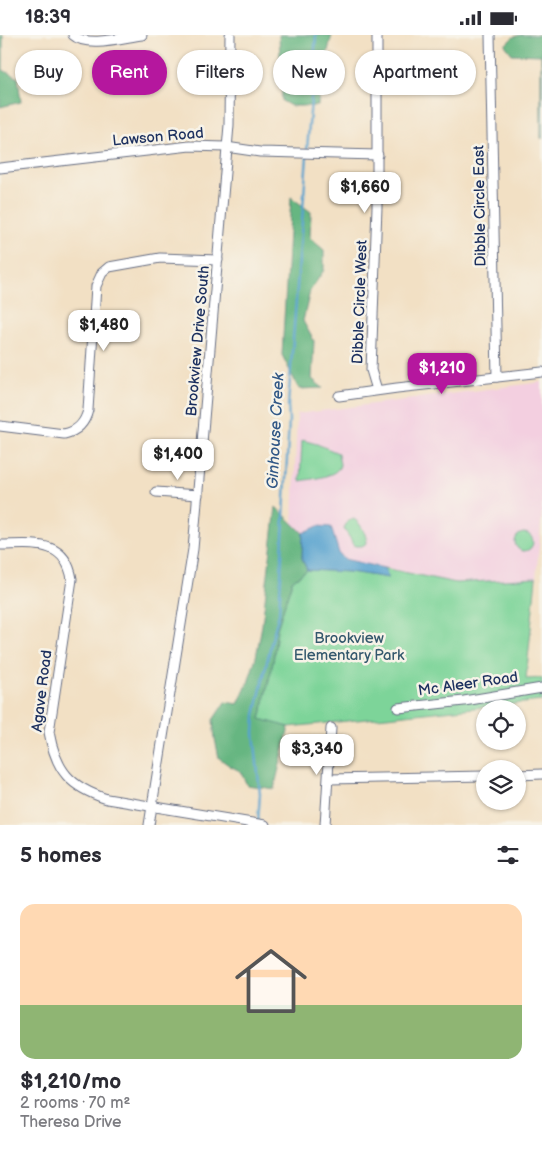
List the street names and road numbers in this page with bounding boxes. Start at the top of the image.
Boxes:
street label: Lawson Road [112,124,204,150]
street label: Dibble Circle East [469,145,491,267]
street label: Dibble Circle West [348,239,372,364]
street label: Brookview Drive South [182,265,214,417]
street label: Agave Road [28,649,56,733]
street label: Mc Aleer Road [417,668,519,700]

